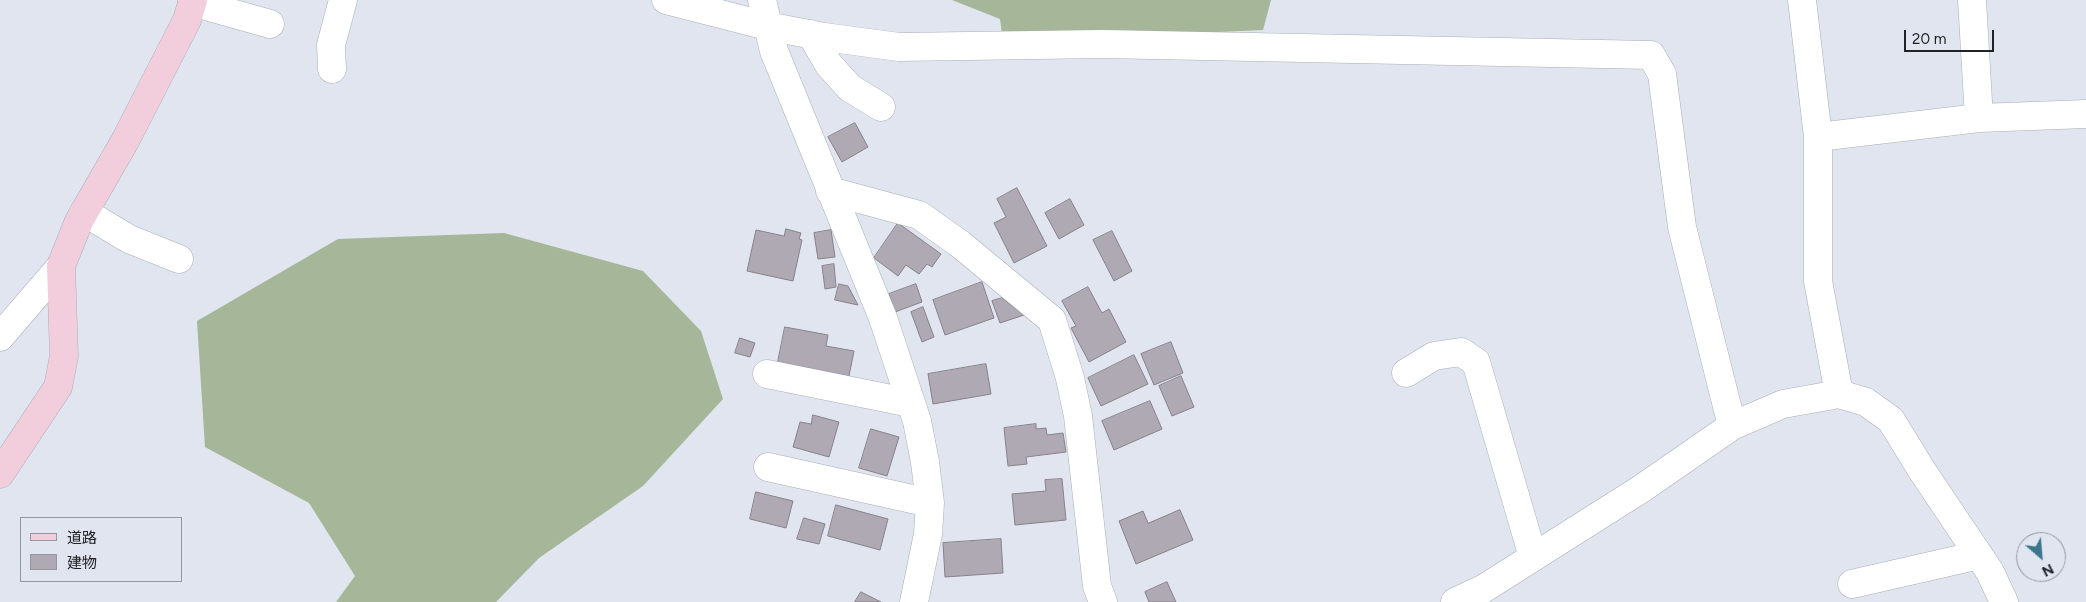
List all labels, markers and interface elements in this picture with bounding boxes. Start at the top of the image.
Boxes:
scale bar [1906,20,1996,52]
text: 20 m [1912,30,1946,48]
legend [20,517,182,582]
text: 道路 [67,529,97,547]
north arrow [2016,532,2066,582]
text: 建物 [67,554,97,572]
text: N [2039,560,2056,580]

